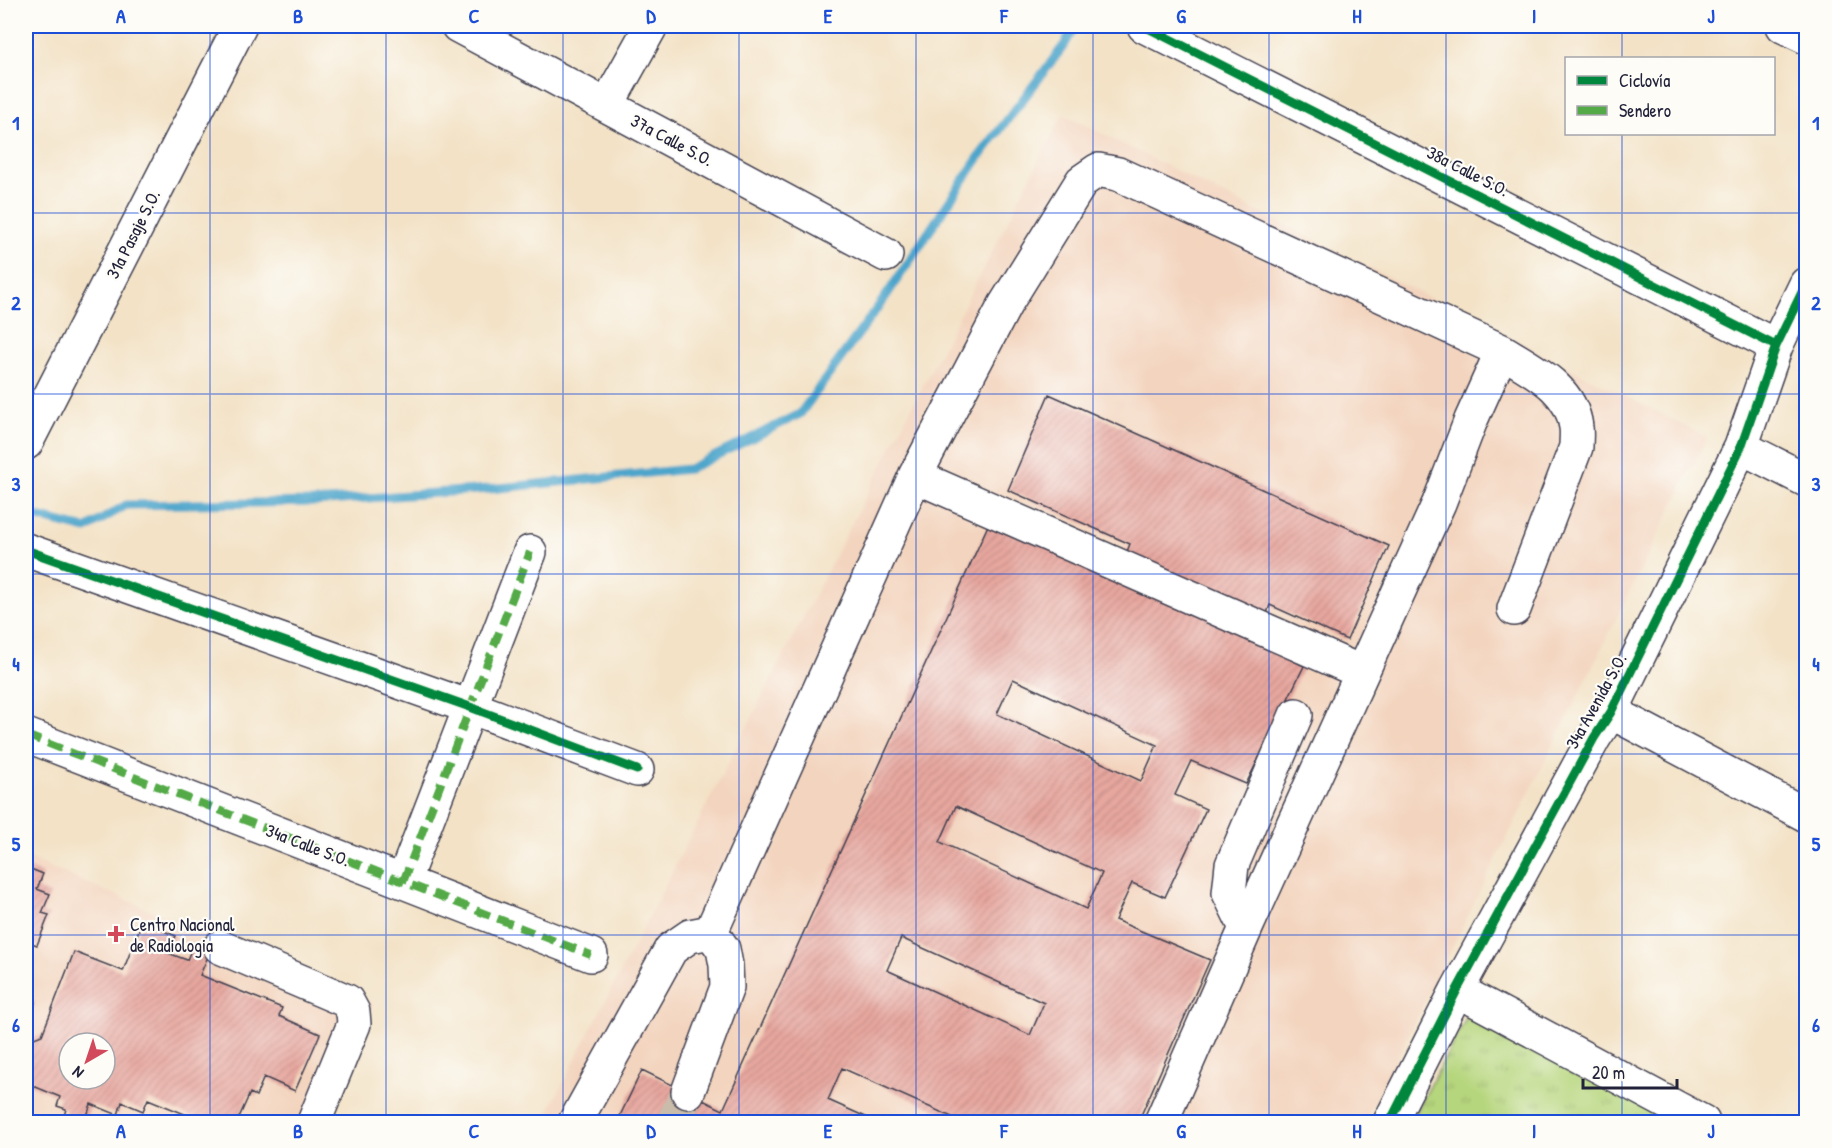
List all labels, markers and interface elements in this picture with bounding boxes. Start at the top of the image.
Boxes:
text: A [116,2,126,29]
text: B [293,2,303,29]
text: C [469,2,480,29]
text: D [646,2,656,29]
text: E [824,2,833,29]
text: F [999,2,1009,29]
text: G [1176,2,1186,29]
text: H [1352,2,1362,29]
text: I [1532,2,1536,29]
text: J [1707,2,1715,29]
legend [1565,57,1775,135]
text: Ciclovía [1619,68,1670,93]
text: Sendero [1619,98,1671,123]
street label: 37a Calle S.O. [626,108,718,172]
text: 1 [12,109,20,136]
text: 1 [1812,109,1820,136]
street label: 38a Calle S.O. [1423,140,1513,202]
street label: 31a Pasaje S.O. [100,185,166,283]
text: 2 [11,289,21,316]
text: 2 [1811,289,1821,316]
text: 3 [12,470,21,497]
text: 3 [1812,470,1821,497]
street label: 34a Avenida S.O. [1559,649,1633,753]
text: 4 [12,650,20,677]
text: 4 [1812,650,1820,677]
street label: 34a Calle S.O. [262,818,354,872]
text: 5 [12,830,21,857]
text: 5 [1812,830,1821,857]
place label: Centro Nacional de Radiologia [130,912,235,958]
marker: Centro Nacional de Radiologia [107,925,125,943]
text: 6 [12,1011,20,1038]
text: 6 [1812,1011,1820,1038]
north arrow [57,1031,117,1091]
scale bar [1583,1052,1678,1090]
text: 20 m [1592,1060,1625,1085]
text: N [67,1061,88,1084]
text: A [116,1117,126,1144]
text: B [293,1117,303,1144]
text: C [469,1117,480,1144]
text: D [646,1117,656,1144]
text: E [824,1117,833,1144]
text: F [999,1117,1009,1144]
text: G [1176,1117,1186,1144]
text: H [1352,1117,1362,1144]
text: I [1532,1117,1536,1144]
text: J [1707,1117,1715,1144]

